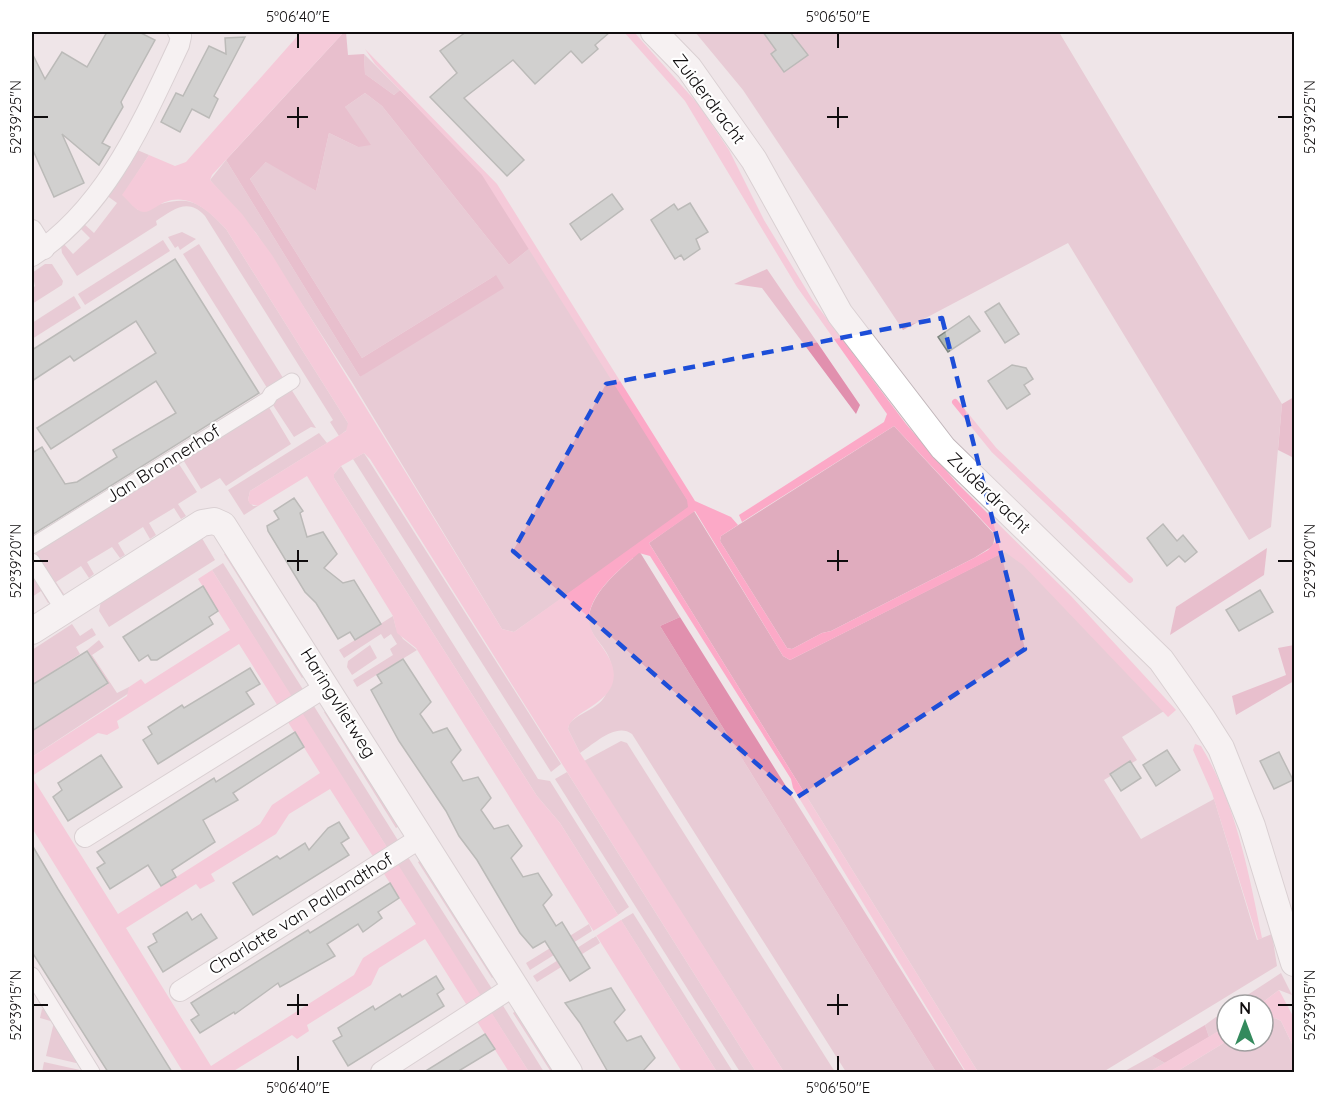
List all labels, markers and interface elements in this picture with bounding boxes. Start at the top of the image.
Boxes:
text: 5°06'40"E [266,7,330,26]
text: 5°06'50"E [806,7,870,26]
street label: Zuiderdracht [668,49,751,149]
text: 52°39'25"N [6,80,25,154]
text: 52°39'25"N [1300,80,1319,154]
street label: Jan Bronnerhof [101,419,225,508]
street label: Zuiderdracht [943,447,1036,538]
text: 52°39'20"N [6,524,25,598]
text: 52°39'20"N [1300,524,1319,598]
street label: Haringvlietweg [295,643,381,762]
street label: Charlotte van Pallandthof [204,847,398,980]
text: 52°39'15"N [6,970,25,1040]
text: 52°39'15"N [1300,970,1319,1040]
north arrow [1215,993,1275,1053]
text: N [1239,998,1251,1018]
text: 5°06'40"E [266,1078,330,1097]
text: 5°06'50"E [806,1078,870,1097]

